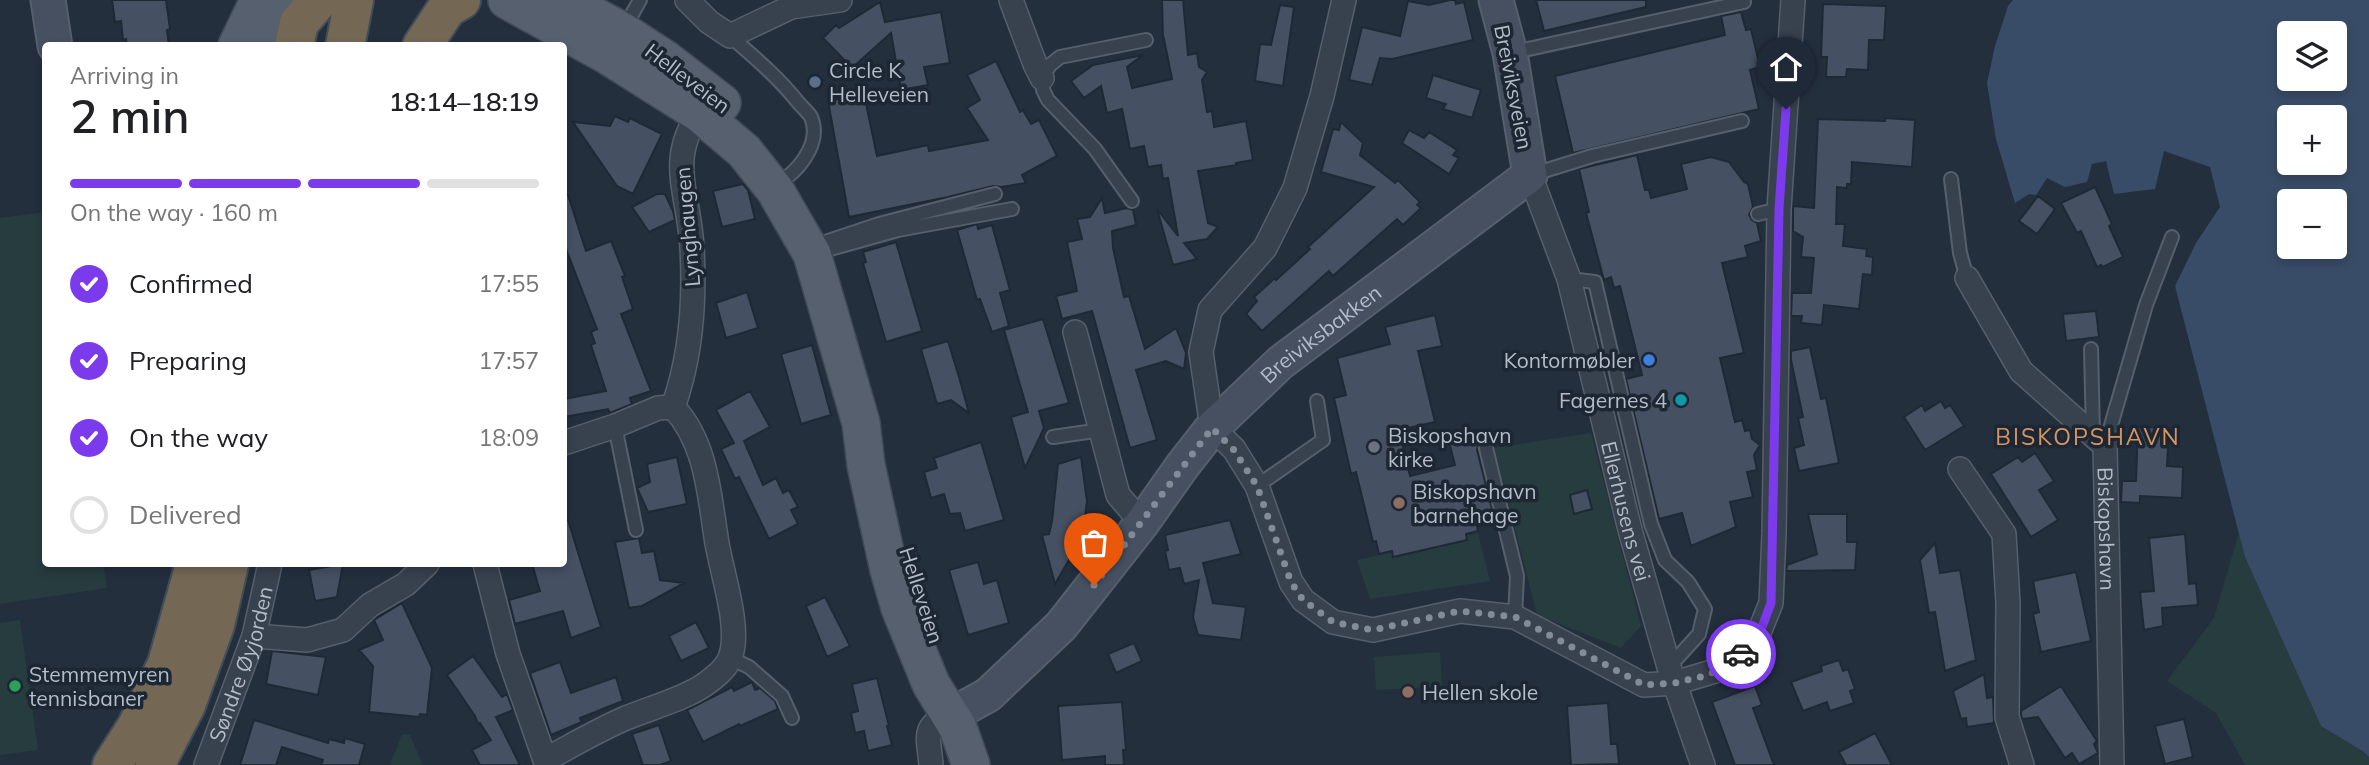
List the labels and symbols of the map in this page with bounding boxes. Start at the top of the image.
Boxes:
street label: Breiviksveien [1489,23,1539,151]
pin [1756,37,1816,109]
street label: Helleveien [640,38,736,118]
place label: Circle K Helleveien [829,57,929,107]
marker: Circle K Helleveien [807,74,823,90]
street label: Lynghaugen [669,166,705,288]
street label: Breiviksbakken [1254,279,1386,388]
place label: Kontormøbler [1504,347,1635,373]
marker: Kontormøbler [1641,352,1657,368]
place label: Fagernes 4 [1559,387,1667,413]
marker: Fagernes 4 [1673,392,1689,408]
place label: Biskopshavn kirke [1388,422,1512,472]
district label: BISKOPSHAVN [1995,422,2181,451]
street label: Ellerhusens vei [1596,438,1657,584]
marker: Biskopshavn kirke [1366,439,1382,455]
street label: Biskopshavn [2092,467,2121,591]
place label: Biskopshavn barnehage [1413,478,1537,528]
marker: Biskopshavn barnehage [1391,495,1407,511]
pin [1064,513,1124,585]
street label: Helleveien [894,543,950,647]
street label: Søndre Øyjorden [203,584,278,745]
courier [1706,619,1776,689]
place label: Stemmemyren tennisbaner [29,661,170,711]
marker: Stemmemyren tennisbaner [7,678,23,694]
place label: Hellen skole [1422,679,1538,705]
marker: Hellen skole [1400,684,1416,700]

